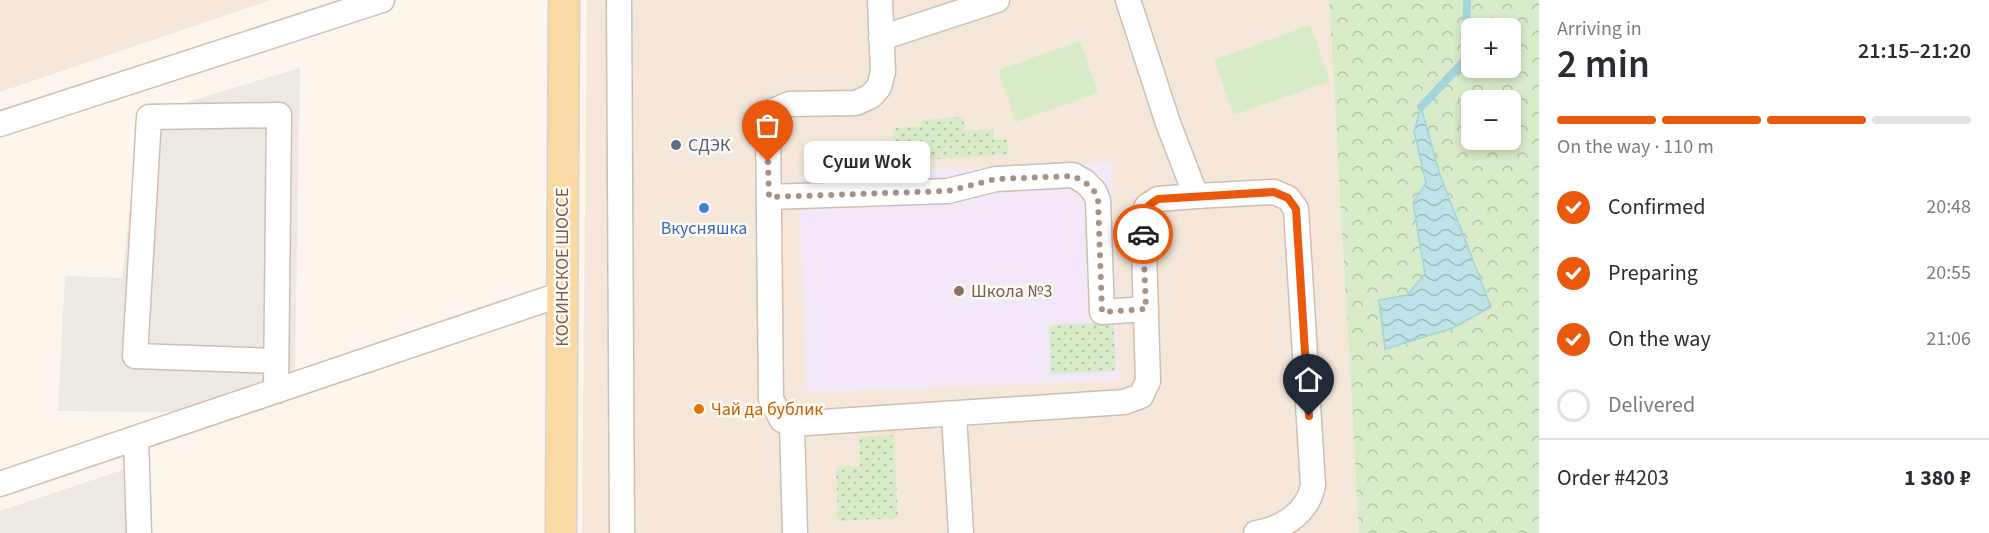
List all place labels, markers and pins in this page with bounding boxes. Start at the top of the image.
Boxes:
pin [742,100,793,162]
place label: СДЭК [688,133,731,158]
marker: СДЭК [669,138,683,152]
callout: Суши Wok [804,141,930,183]
marker: Вкусняшка [697,201,711,215]
place label: Вкусняшка [661,216,747,241]
place label: Школа №3 [971,279,1052,304]
marker: Школа №3 [952,284,966,298]
pin [1283,354,1334,416]
place label: Чай да бублик [711,397,823,422]
marker: Чай да бублик [692,402,706,416]

